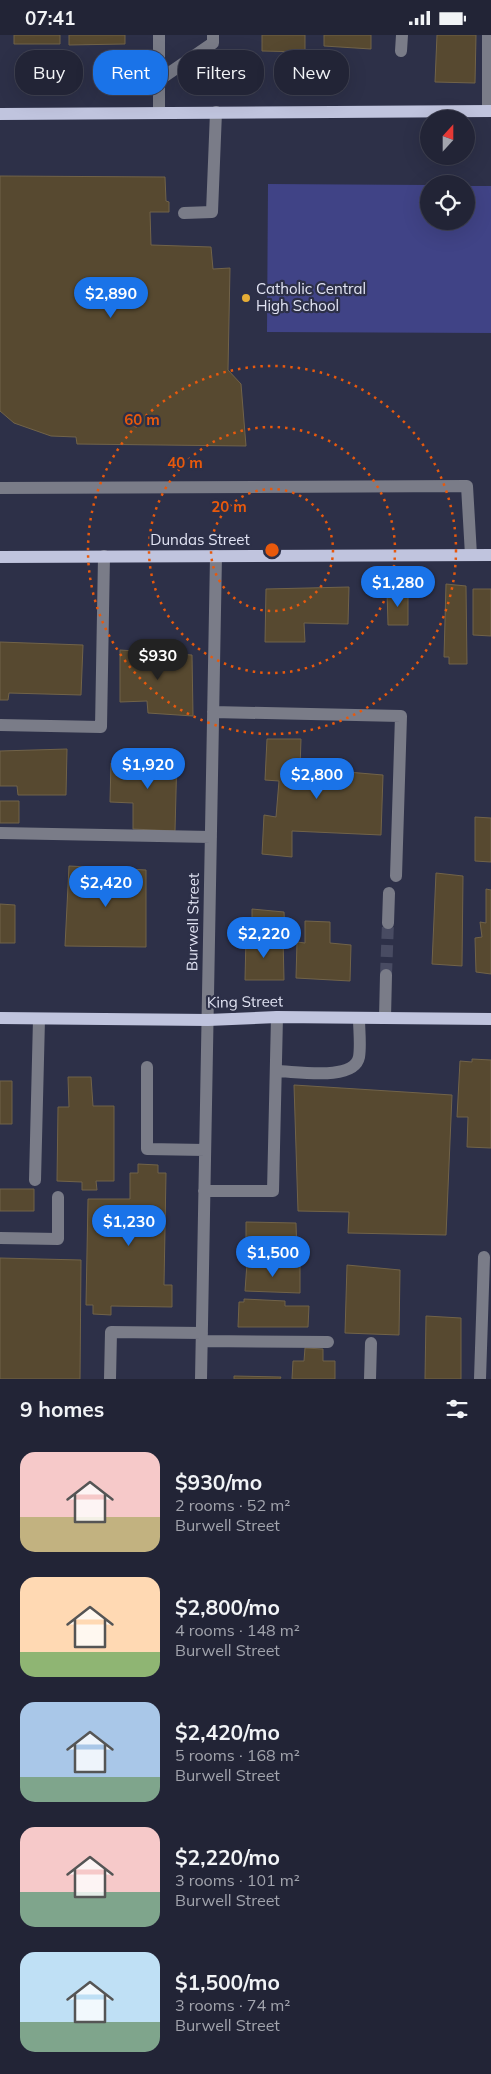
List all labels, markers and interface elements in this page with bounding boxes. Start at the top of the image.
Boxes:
text: 07:41 [25,6,75,30]
chip: Buy [15,50,83,95]
chip: Rent [93,50,168,95]
chip: Filters [178,50,264,95]
chip: New [274,50,349,95]
north arrow [420,110,475,165]
map controls [420,110,475,230]
button: locate [420,175,475,230]
pin: $2,890 [70,277,152,319]
place label: Catholic Central High School [256,279,366,315]
text: $2,890 [85,283,137,303]
marker: Catholic Central High School [240,292,252,304]
text: 60 m [124,410,160,429]
text: 40 m [167,453,203,472]
text: 20 m [211,497,247,516]
street label: Dundas Street [150,530,250,549]
centre of rings [263,541,281,559]
pin: $1,280 [357,565,439,608]
text: $1,280 [372,572,424,592]
pin: $930 [128,639,188,681]
text: $930 [139,645,177,665]
pin: $1,920 [107,747,189,790]
text: $1,920 [122,754,174,774]
pin: $2,800 [276,757,358,800]
text: $2,800 [291,764,343,784]
pin: $2,420 [65,865,147,908]
text: $2,420 [80,872,132,892]
street label: Burwell Street [182,873,203,971]
pin: $2,220 [223,917,305,959]
text: $2,220 [238,923,290,943]
street label: King Street [207,991,283,1012]
pin: $1,230 [88,1205,170,1247]
text: $1,230 [103,1211,155,1231]
pin: $1,500 [232,1235,314,1278]
text: $1,500 [247,1242,299,1262]
icon: filters [443,1395,471,1423]
text: 9 homes [20,1396,104,1422]
text: $930/mo [175,1469,262,1495]
icon: home [60,1472,120,1532]
text: 2 rooms · 52 m² [175,1495,290,1515]
text: Burwell Street [175,1515,280,1535]
text: $2,800/mo [175,1594,280,1620]
icon: home [60,1597,120,1657]
text: 4 rooms · 148 m² [175,1620,300,1640]
text: Burwell Street [175,1640,280,1660]
text: $2,420/mo [175,1719,280,1745]
icon: home [60,1722,120,1782]
text: 5 rooms · 168 m² [175,1745,300,1765]
text: Burwell Street [175,1765,280,1785]
text: $2,220/mo [175,1844,280,1870]
icon: home [60,1847,120,1907]
text: 3 rooms · 101 m² [175,1870,300,1890]
text: Burwell Street [175,1890,280,1910]
text: $1,500/mo [175,1969,280,1995]
icon: home [60,1972,120,2032]
text: 3 rooms · 74 m² [175,1995,290,2015]
text: Burwell Street [175,2015,280,2035]

